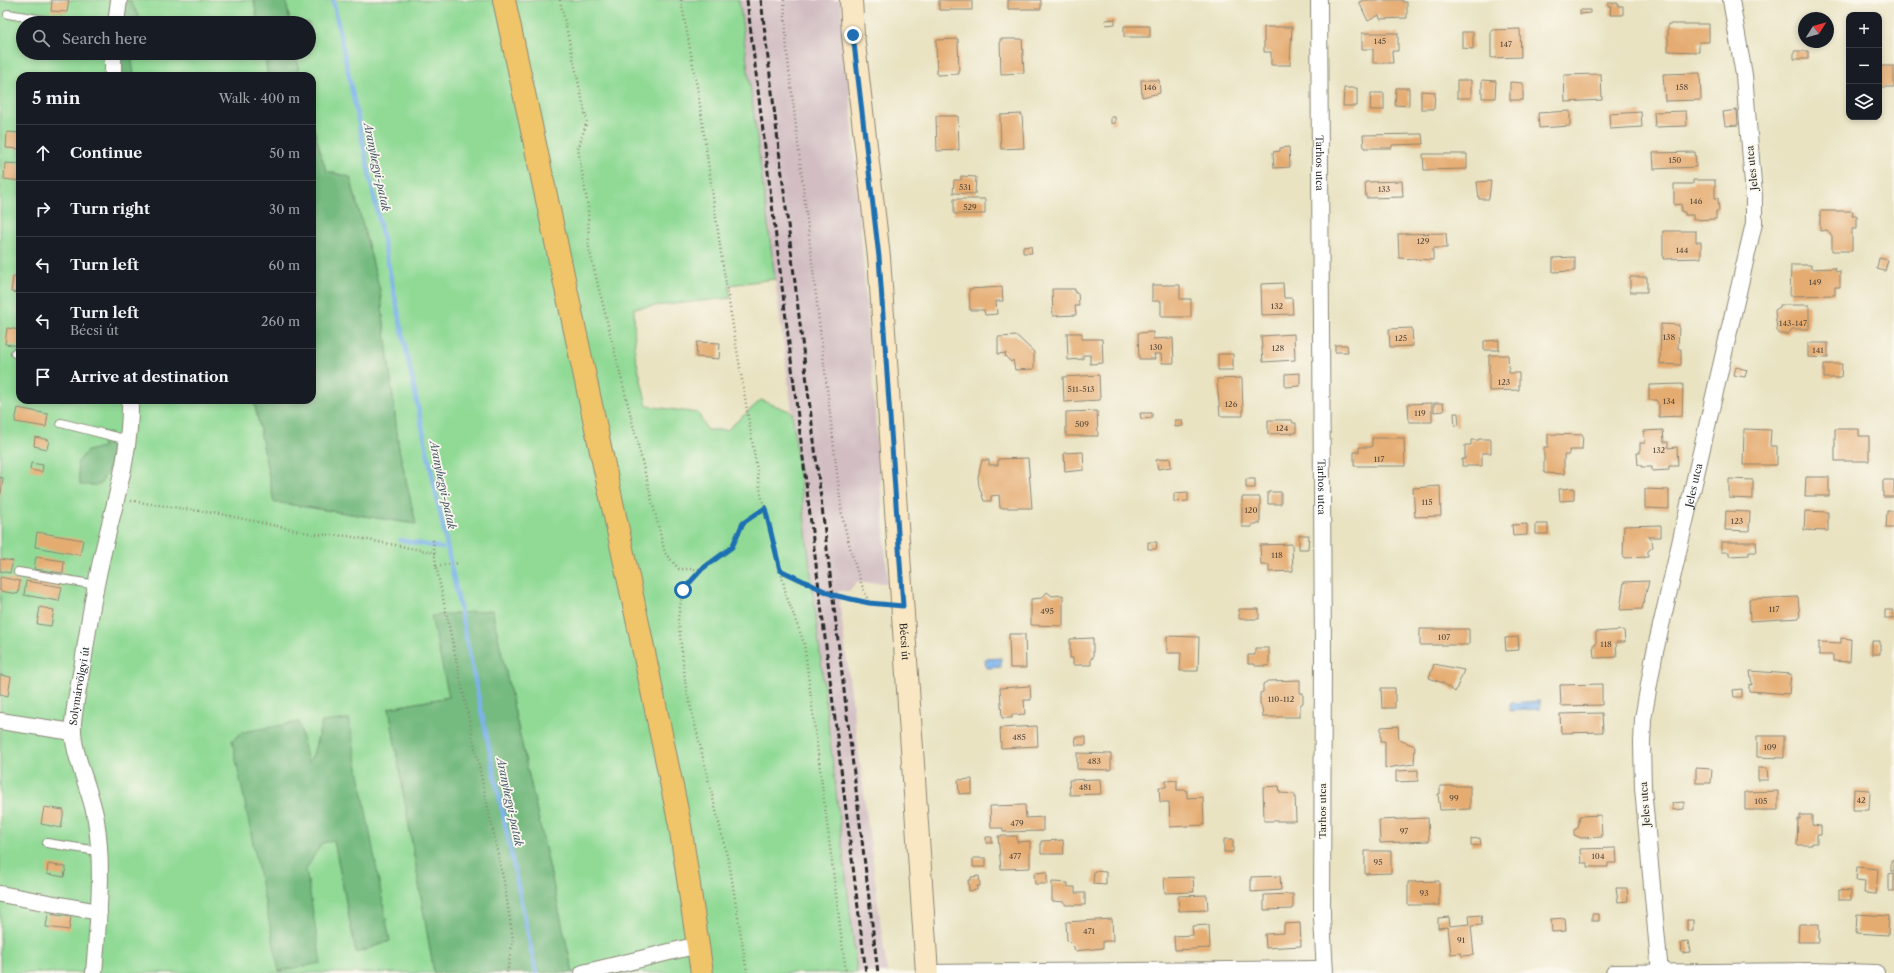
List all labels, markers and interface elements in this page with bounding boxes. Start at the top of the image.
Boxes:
north arrow [1798,12,1834,48]
map controls [1846,12,1882,120]
button: + [1846,12,1882,48]
search box [16,16,316,60]
route end [844,26,862,44]
icon: search [30,27,52,49]
text: Search here [62,29,147,48]
house number: 145 [1374,36,1386,46]
house number: 147 [1500,39,1512,49]
button: − [1846,48,1882,84]
house number: 146 [1144,82,1157,92]
house number: 158 [1676,82,1688,92]
button: layers [1846,84,1882,120]
text: 5 min [32,88,80,108]
text: Walk · 400 m [219,90,300,106]
water label: Aranyhegyi-patak [360,119,393,213]
street label: Tarhos utca [1313,135,1327,192]
icon: ahead [32,142,54,164]
text: Continue [70,143,142,162]
street label: Jeles utca [1743,144,1761,193]
text: 50 m [269,145,300,161]
house number: 150 [1669,155,1681,165]
house number: 531 [959,182,972,192]
house number: 133 [1378,184,1390,194]
house number: 146 [1690,196,1703,206]
icon: right [32,198,54,220]
text: Turn right [70,199,150,218]
text: 30 m [269,201,300,217]
house number: 529 [963,202,977,212]
house number: 129 [1417,236,1430,246]
house number: 144 [1676,245,1689,255]
icon: left [32,254,54,276]
text: Turn left [70,255,139,274]
text: 60 m [269,257,300,273]
house number: 149 [1809,277,1822,287]
house number: 132 [1271,301,1284,311]
text: Turn left [70,303,139,322]
icon: left [32,310,54,332]
text: 260 m [261,313,300,329]
house number: 143-147 [1779,318,1807,328]
text: Bécsi út [70,322,119,338]
house number: 138 [1663,332,1676,342]
house number: 125 [1395,333,1407,343]
house number: 130 [1150,342,1162,352]
house number: 128 [1272,343,1285,353]
house number: 141 [1812,345,1824,355]
icon: arrive [32,366,54,388]
text: Arrive at destination [70,367,229,386]
house number: 123 [1498,377,1510,387]
house number: 511-513 [1068,384,1094,394]
house number: 134 [1663,396,1676,406]
house number: 126 [1225,399,1238,409]
house number: 119 [1414,408,1426,418]
house number: 509 [1075,419,1089,429]
house number: 124 [1276,423,1289,433]
water label: Aranyhegyi-patak [426,437,459,531]
house number: 132 [1653,445,1666,455]
house number: 117 [1374,454,1384,464]
street label: Tarhos utca [1315,459,1329,516]
street label: Jeles utca [1682,461,1705,511]
house number: 115 [1421,497,1433,507]
house number: 120 [1244,505,1258,515]
house number: 123 [1731,516,1743,526]
house number: 118 [1271,550,1283,560]
route start [674,581,692,599]
house number: 117 [1769,604,1779,614]
house number: 495 [1040,606,1054,616]
street label: Bécsi út [897,622,913,661]
house number: 107 [1438,632,1450,642]
house number: 118 [1600,639,1612,649]
street label: Solymárvölgyi út [66,645,92,726]
house number: 110-112 [1268,694,1295,704]
house number: 485 [1012,732,1026,742]
house number: 109 [1763,742,1777,752]
water label: Aranyhegyi-patak [493,754,526,848]
house number: 483 [1087,756,1101,766]
street label: Jeles utca [1637,780,1653,829]
house number: 481 [1079,782,1092,792]
street label: Tarhos utca [1316,782,1329,839]
house number: 99 [1449,793,1459,803]
house number: 42 [1856,795,1866,805]
house number: 105 [1755,796,1767,806]
house number: 479 [1010,818,1024,828]
house number: 97 [1400,826,1408,836]
house number: 477 [1009,851,1021,861]
house number: 104 [1591,851,1605,861]
house number: 95 [1373,857,1383,867]
house number: 93 [1419,888,1429,898]
house number: 471 [1083,926,1096,936]
house number: 91 [1457,935,1466,945]

